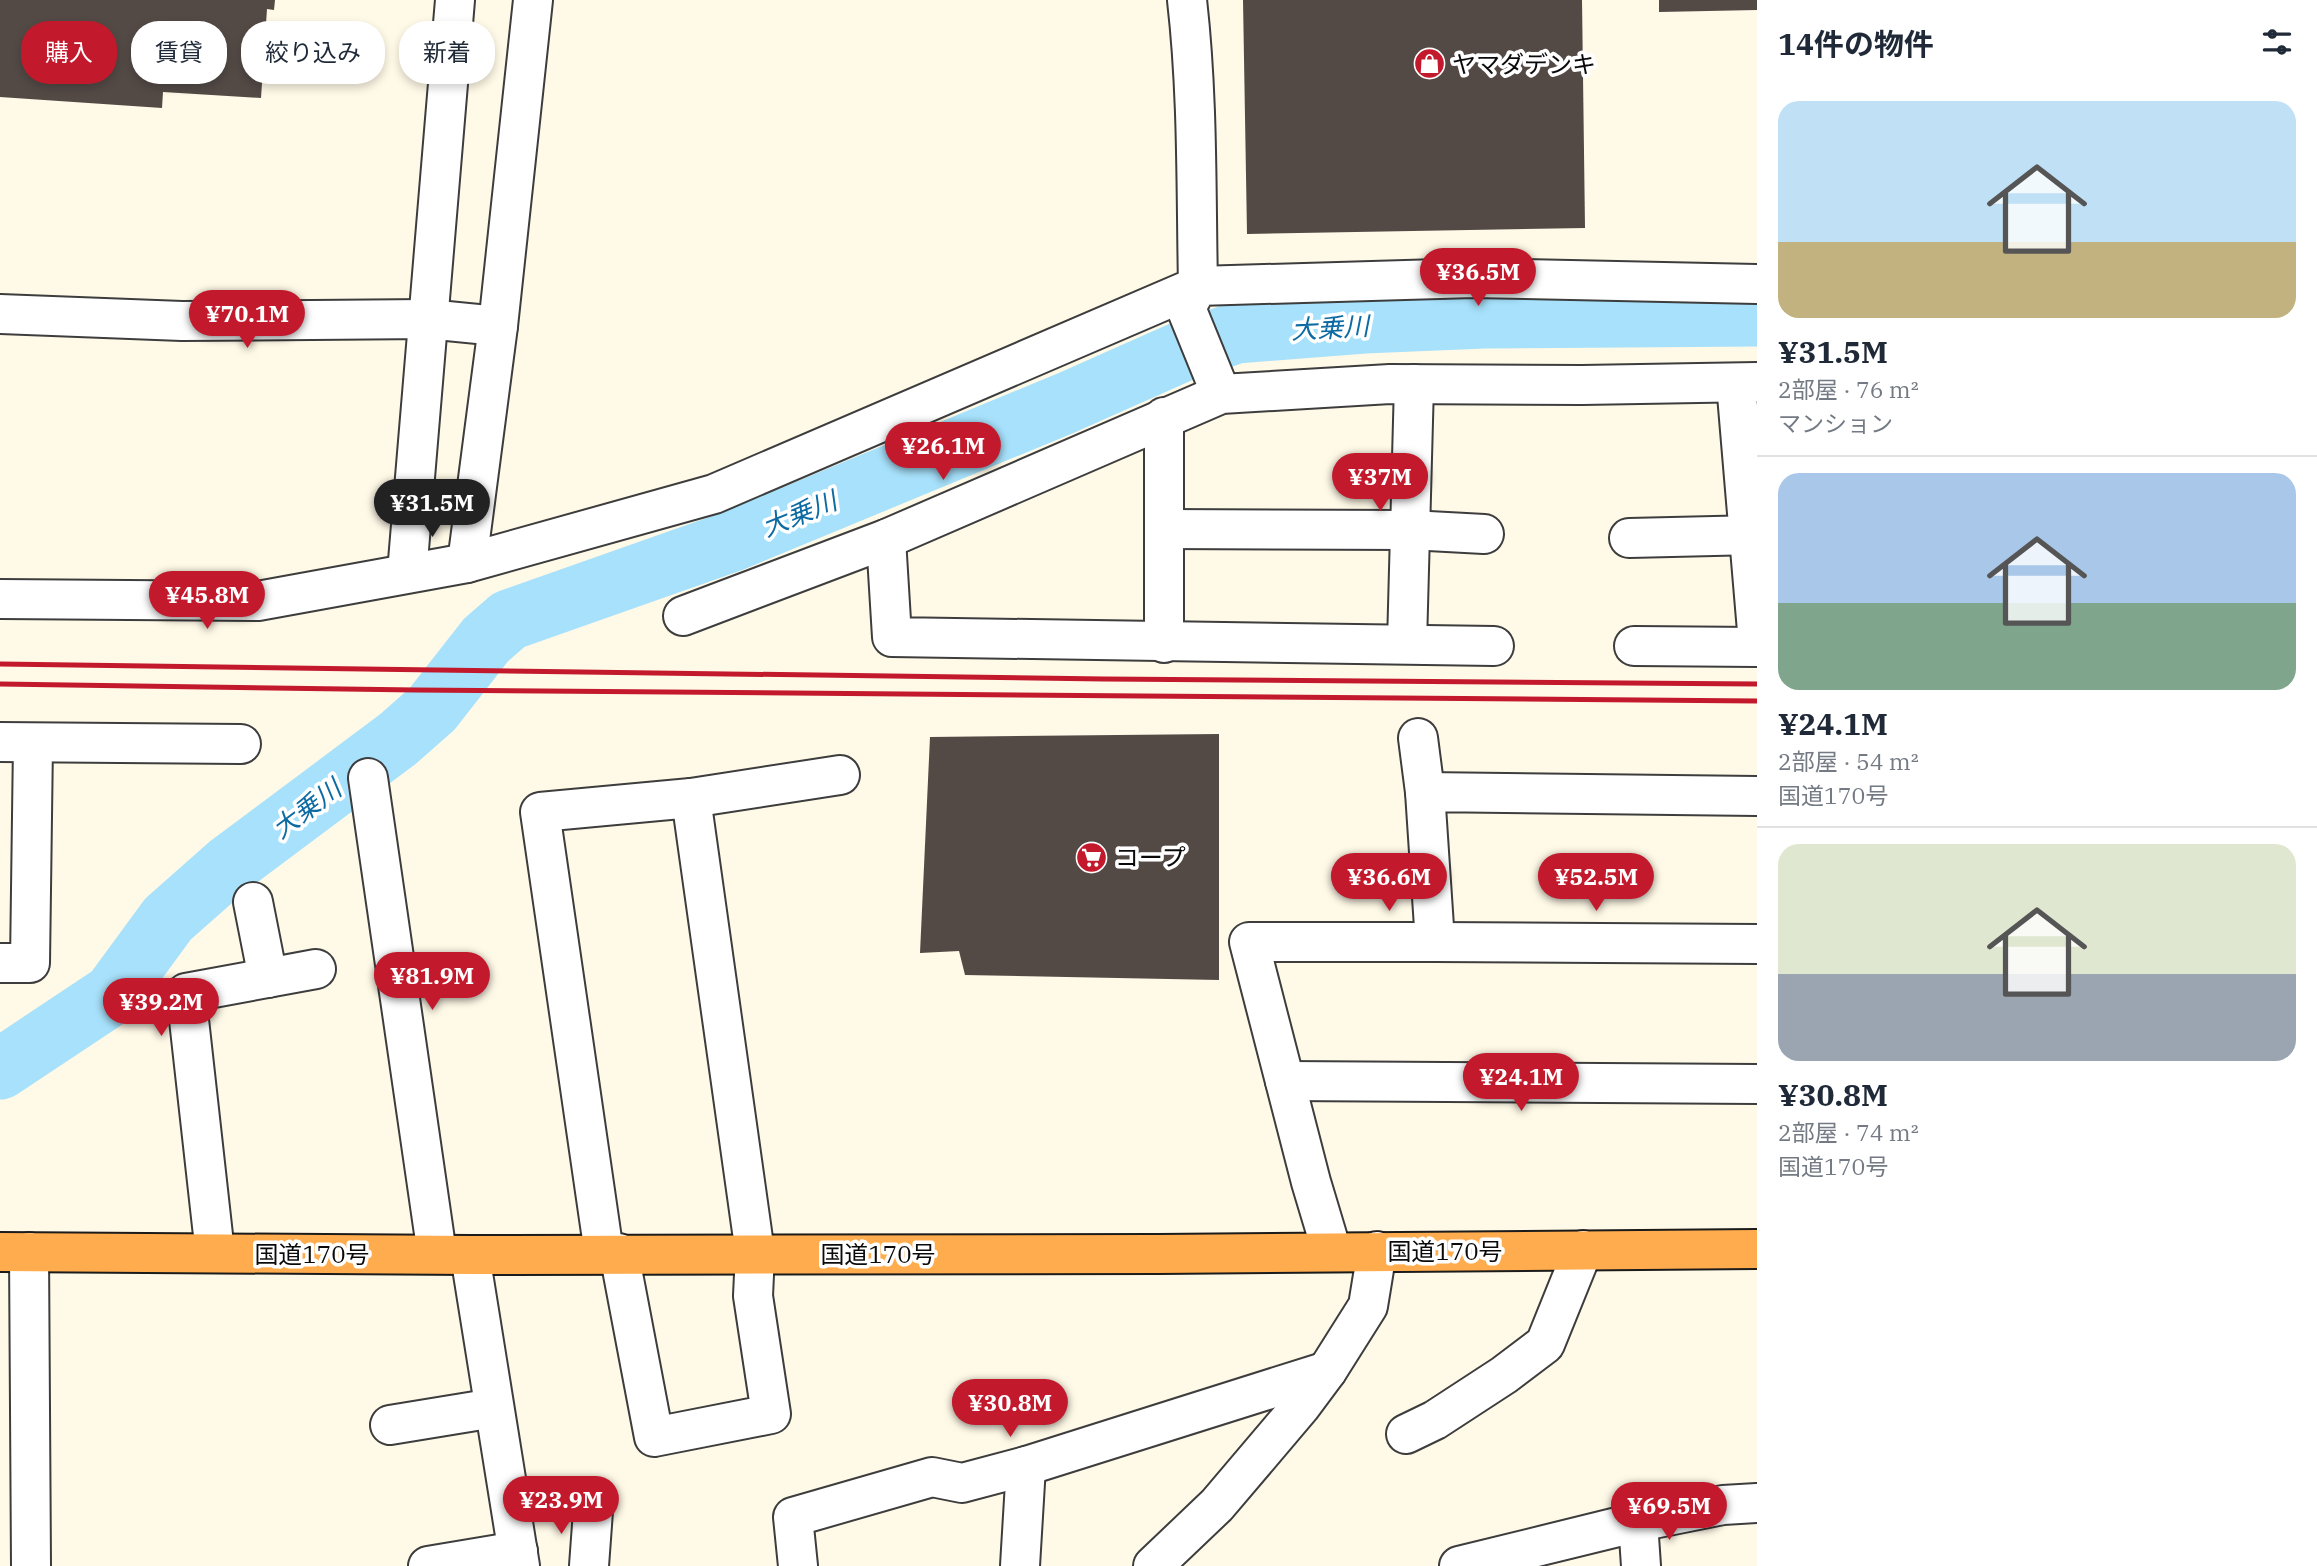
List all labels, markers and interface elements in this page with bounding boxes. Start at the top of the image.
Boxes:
chip: 購入 [21,21,117,84]
chip: 賃貸 [131,21,227,84]
chip: 絞り込み [241,21,385,84]
chip: 新着 [399,21,495,84]
icon: filters [2258,23,2296,61]
text: 14件の物件 [1778,24,1934,63]
shop icon: ヤマダデンキ [1412,47,1446,81]
place label: ヤマダデンキ [1452,48,1596,80]
icon: home [1974,146,2100,272]
pin: ¥36.5M [1421,248,1535,308]
text: ¥36.5M [1436,256,1520,286]
pin: ¥70.1M [190,290,304,350]
text: ¥70.1M [205,298,289,328]
water label: 大乗川 [1290,308,1373,346]
text: ¥31.5M [1778,332,1888,371]
text: 2部屋 · 76 m² [1778,374,1919,404]
text: マンション [1778,408,1893,438]
pin: ¥26.1M [886,422,1000,482]
text: ¥26.1M [901,430,985,460]
pin: ¥37M [1339,454,1421,513]
text: ¥37M [1348,461,1412,491]
pin: ¥31.5M [375,480,489,539]
water label: 大乗川 [756,482,844,543]
text: ¥31.5M [390,487,474,517]
icon: home [1974,518,2100,644]
pin: ¥45.8M [150,572,264,631]
text: ¥45.8M [165,579,249,609]
text: ¥24.1M [1778,704,1888,743]
text: 2部屋 · 54 m² [1778,746,1919,776]
water label: 大乗川 [265,769,350,845]
text: 国道170号 [1778,780,1888,810]
supermarket icon: コープ [1075,840,1109,874]
place label: コープ [1115,841,1186,873]
pin: ¥36.6M [1332,853,1446,913]
pin: ¥52.5M [1539,853,1653,913]
text: ¥36.6M [1347,861,1431,891]
text: ¥52.5M [1554,861,1638,891]
icon: home [1974,889,2100,1015]
pin: ¥81.9M [375,953,489,1012]
text: ¥81.9M [390,960,474,990]
pin: ¥39.2M [104,978,218,1038]
text: ¥39.2M [119,986,203,1016]
pin: ¥24.1M [1464,1054,1578,1113]
text: ¥24.1M [1479,1061,1563,1091]
text: ¥30.8M [1778,1075,1888,1114]
text: 2部屋 · 74 m² [1778,1117,1919,1147]
text: 国道170号 [1778,1151,1888,1181]
street label: 国道170号 [1387,1235,1503,1267]
street label: 国道170号 [254,1238,370,1270]
street label: 国道170号 [820,1238,936,1270]
pin: ¥30.8M [953,1380,1067,1439]
text: ¥30.8M [968,1387,1052,1417]
pin: ¥23.9M [504,1476,618,1536]
pin: ¥69.5M [1612,1482,1726,1542]
text: ¥23.9M [519,1484,603,1514]
text: ¥69.5M [1627,1490,1711,1520]

